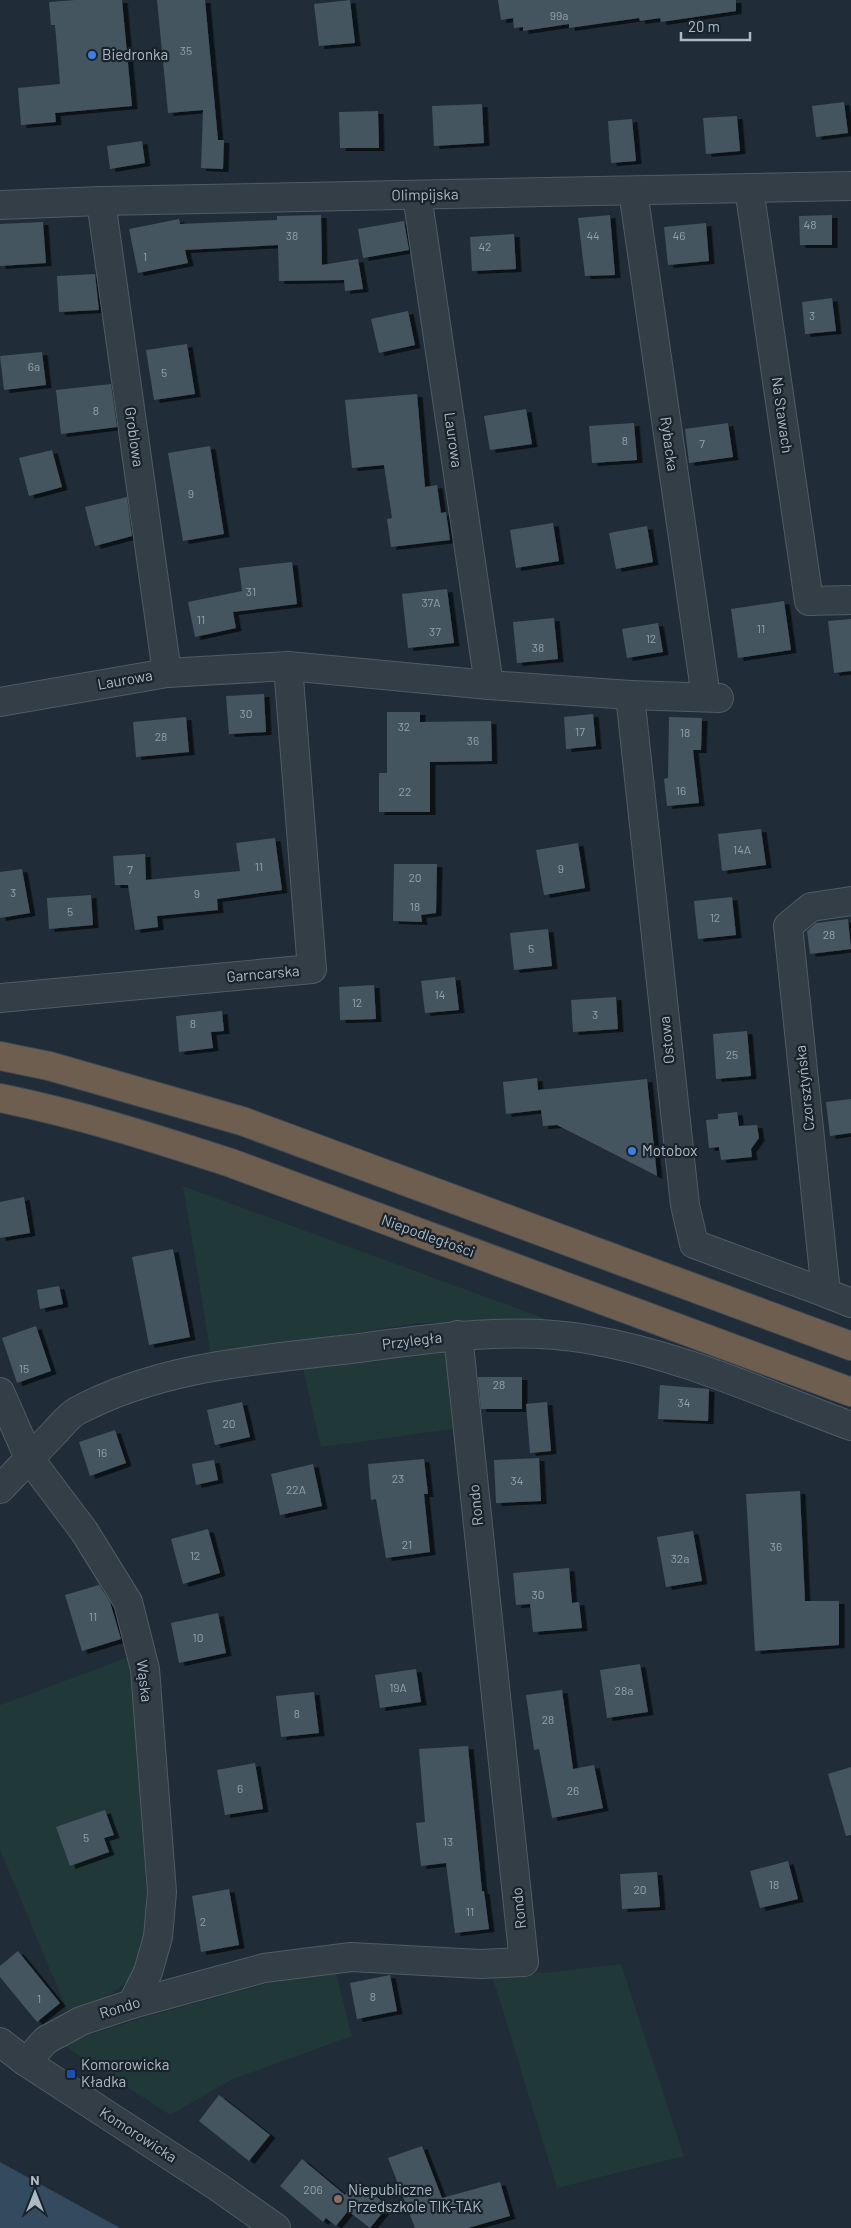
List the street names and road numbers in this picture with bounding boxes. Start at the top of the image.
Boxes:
street label: Olimpijska [391,184,459,204]
street label: Na Stawach [769,376,797,454]
street label: Groblowa [122,406,148,468]
street label: Laurowa [441,411,467,469]
street label: Rybacka [657,415,683,472]
street label: Laurowa [96,665,154,693]
street label: Garncarska [226,961,300,985]
street label: Ostowa [655,1015,677,1065]
street label: Czorsztyńska [791,1044,817,1132]
street label: Niepodległości [379,1210,478,1260]
street label: Przyległa [381,1327,443,1353]
street label: Rondo [464,1483,486,1527]
street label: Wąska [133,1659,157,1703]
street label: Rondo [507,1886,529,1930]
street label: Rondo [97,1992,142,2022]
street label: Komorowicka [97,2103,180,2166]

